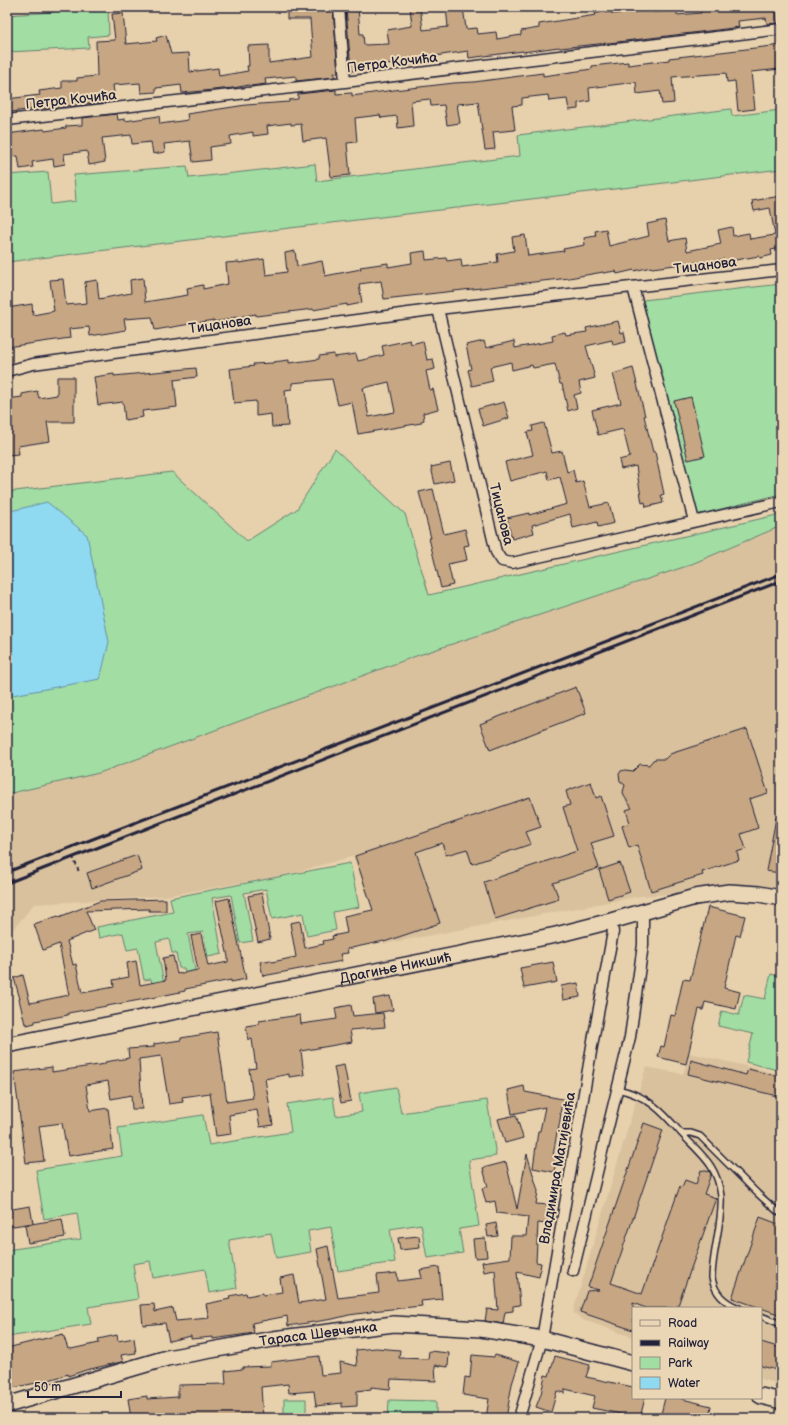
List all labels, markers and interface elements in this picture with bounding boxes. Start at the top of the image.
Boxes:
street label: Петра Кочића [346,48,439,77]
street label: Петра Кочића [25,86,118,113]
street label: Тицанова [673,253,738,278]
street label: Тицанова [188,312,253,337]
street label: Тицанова [486,481,518,548]
street label: Драгиње Никшић [338,948,453,987]
street label: Владимира Матијевића [536,1090,579,1245]
legend [632,1307,762,1399]
text: Road [668,1316,697,1331]
street label: Тараса Шевченка [258,1318,379,1350]
text: Railway [668,1336,710,1351]
text: Park [668,1356,692,1371]
scale bar [28,1373,121,1399]
text: Water [668,1376,700,1391]
text: 50 m [34,1380,61,1395]

